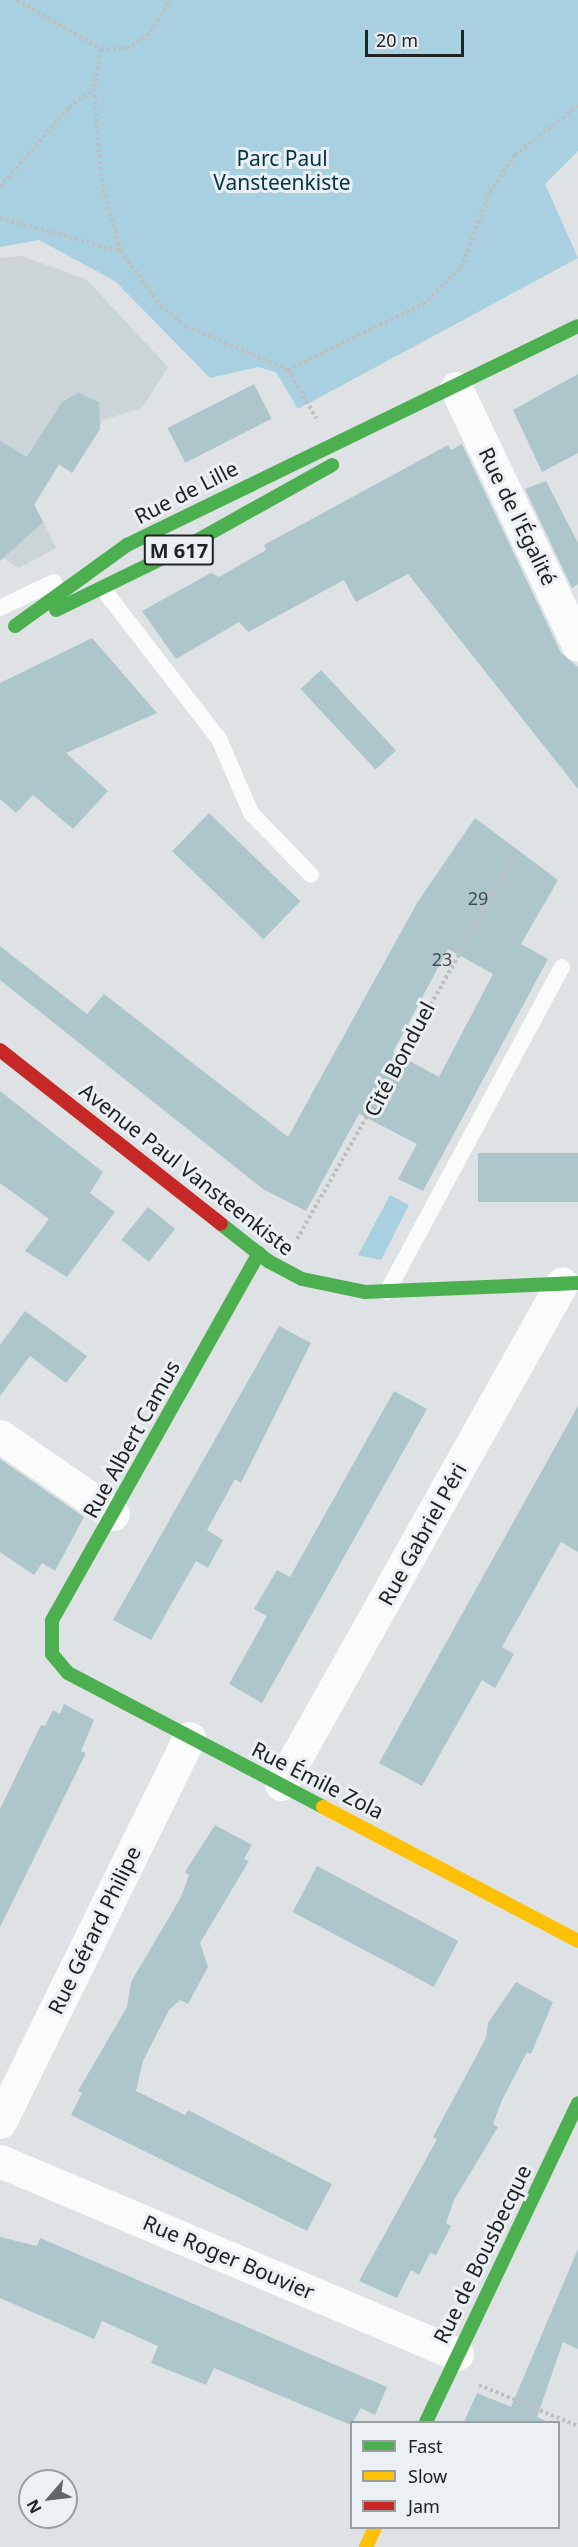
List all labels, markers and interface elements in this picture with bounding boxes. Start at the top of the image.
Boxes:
scale bar [368,18,467,56]
text: 20 m [376,28,418,52]
park label: Parc Paul Vansteenkiste [213,145,351,195]
street label: Rue de l'Égalité [474,443,562,589]
street label: Rue de Lille [130,455,242,529]
road number: M 617 [143,533,215,567]
house number: 29 [468,887,488,909]
house number: 23 [432,948,452,970]
street label: Cité Bonduel [358,997,440,1121]
street label: Avenue Paul Vansteenkiste [75,1078,299,1260]
street label: Rue Albert Camus [77,1356,185,1522]
street label: Rue Gabriel Péri [372,1458,472,1610]
street label: Rue Émile Zola [248,1736,388,1824]
street label: Rue Gérard Philipe [42,1842,146,2018]
street label: Rue de Bousbecque [428,2161,536,2347]
street label: Rue Roger Bouvier [139,2209,319,2305]
legend [350,2421,560,2529]
text: Fast [408,2434,443,2458]
text: Slow [408,2464,447,2488]
north arrow [18,2469,78,2529]
text: Jam [408,2494,440,2518]
text: N [21,2496,47,2517]

